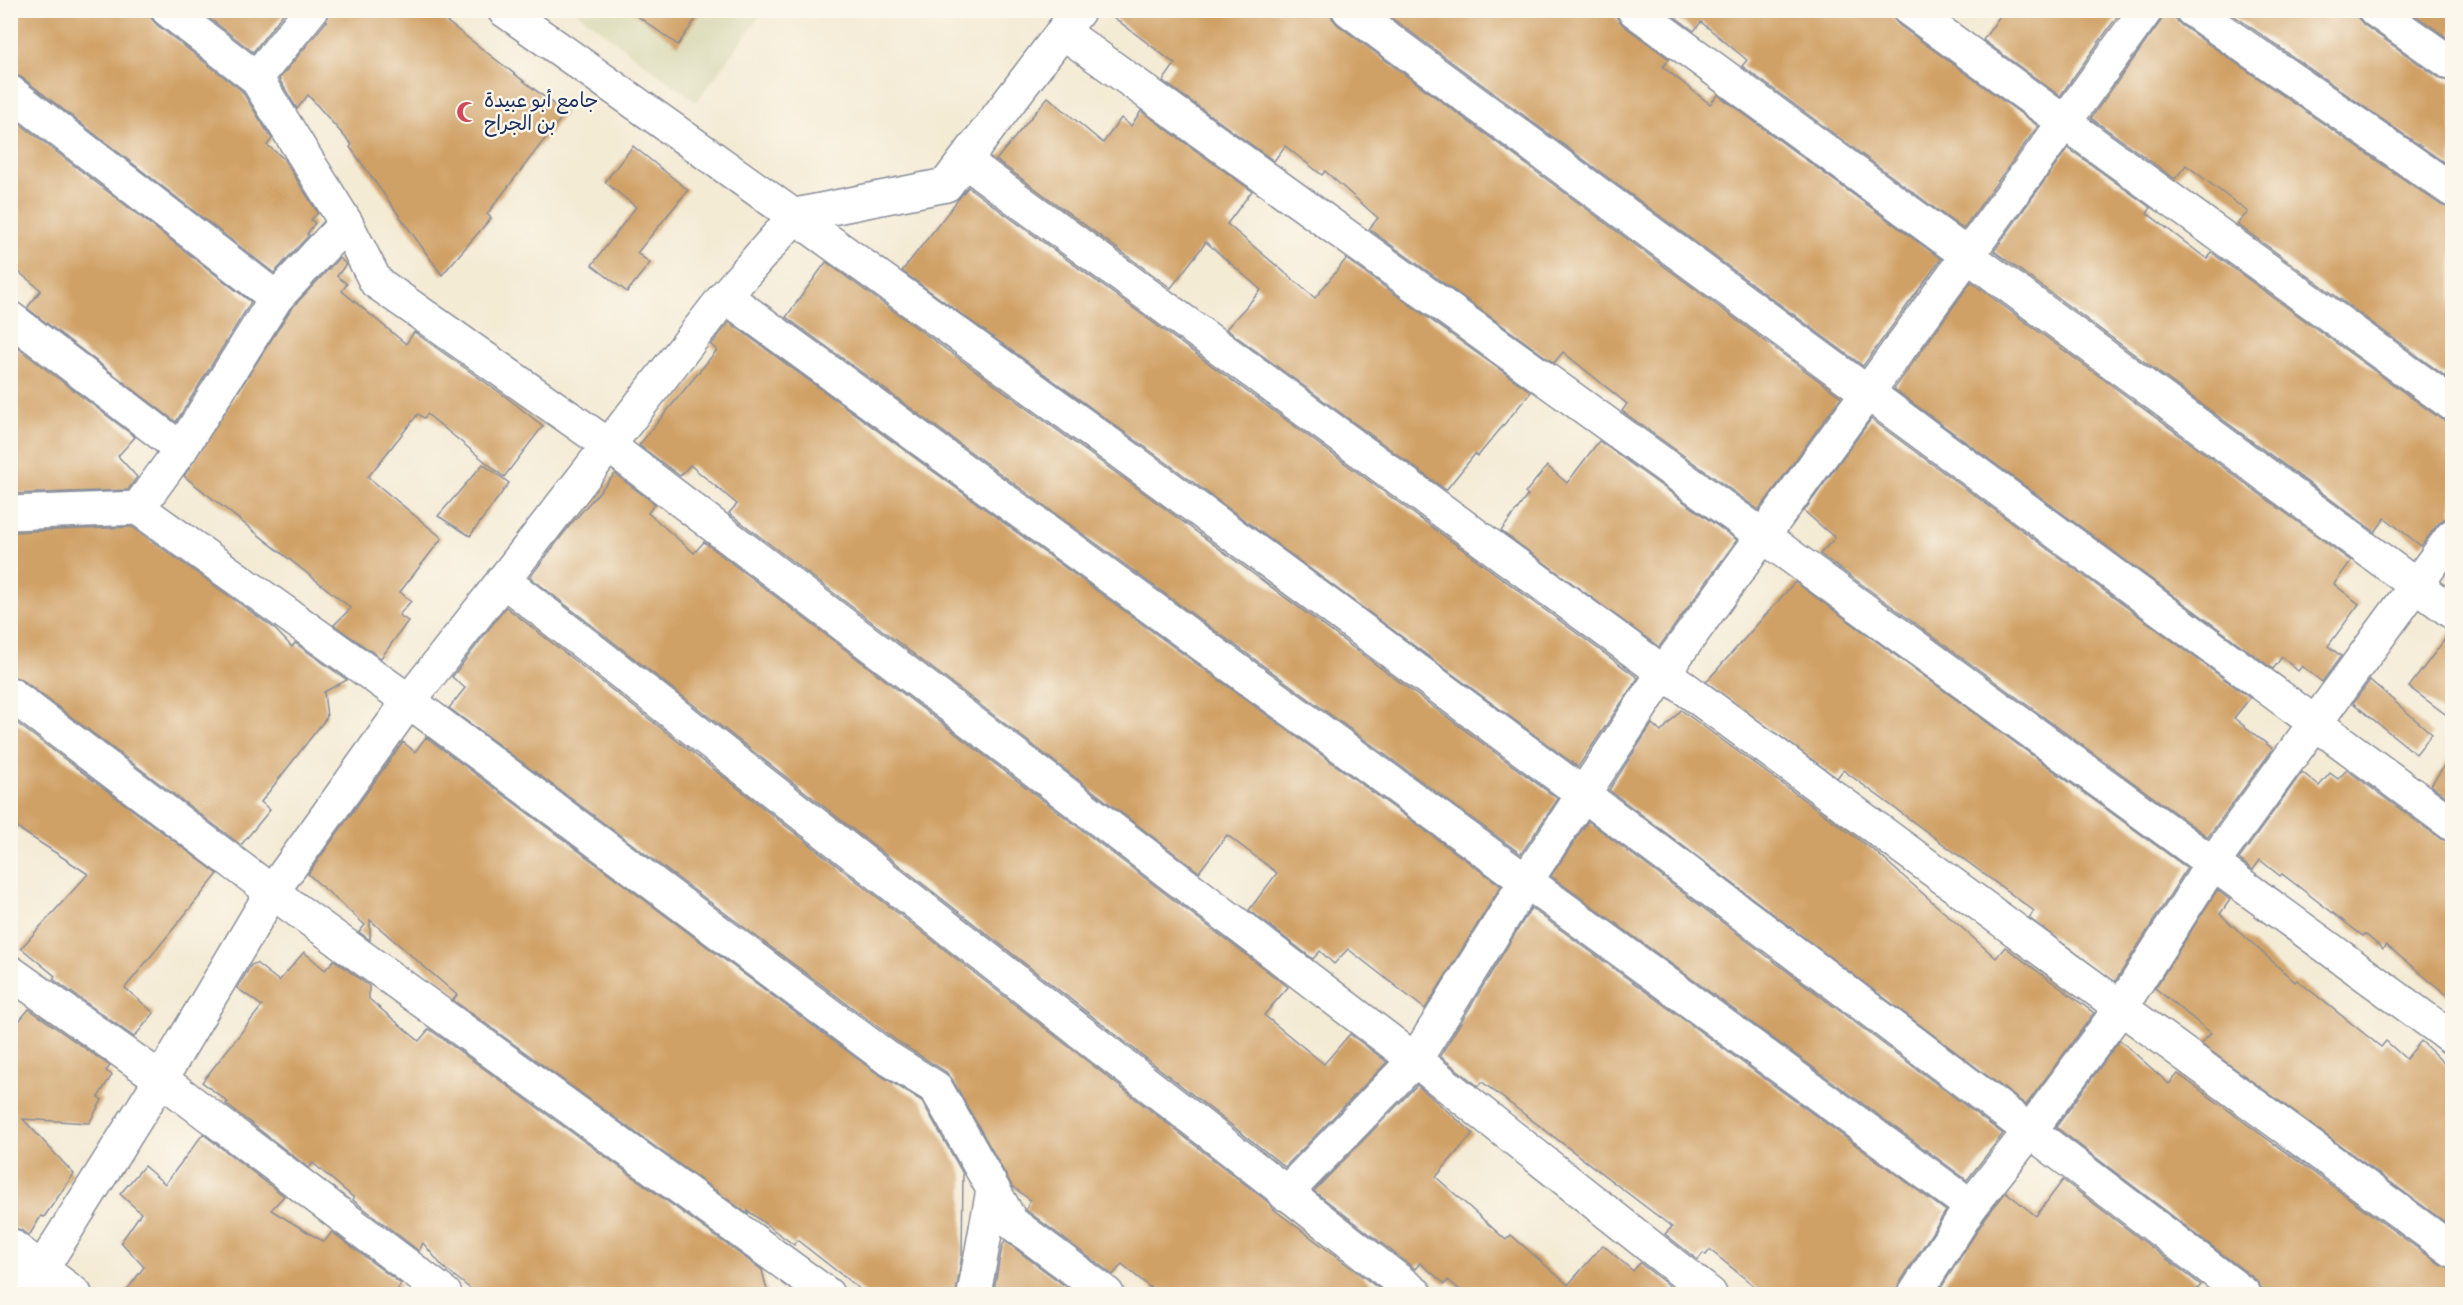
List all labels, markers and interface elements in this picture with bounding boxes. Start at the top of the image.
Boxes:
place label: جامع أبو عبيدة بن الجراح [484,88,599,137]
mosque icon: جامع أبو عبيدة بن الجراح [455,100,479,124]

